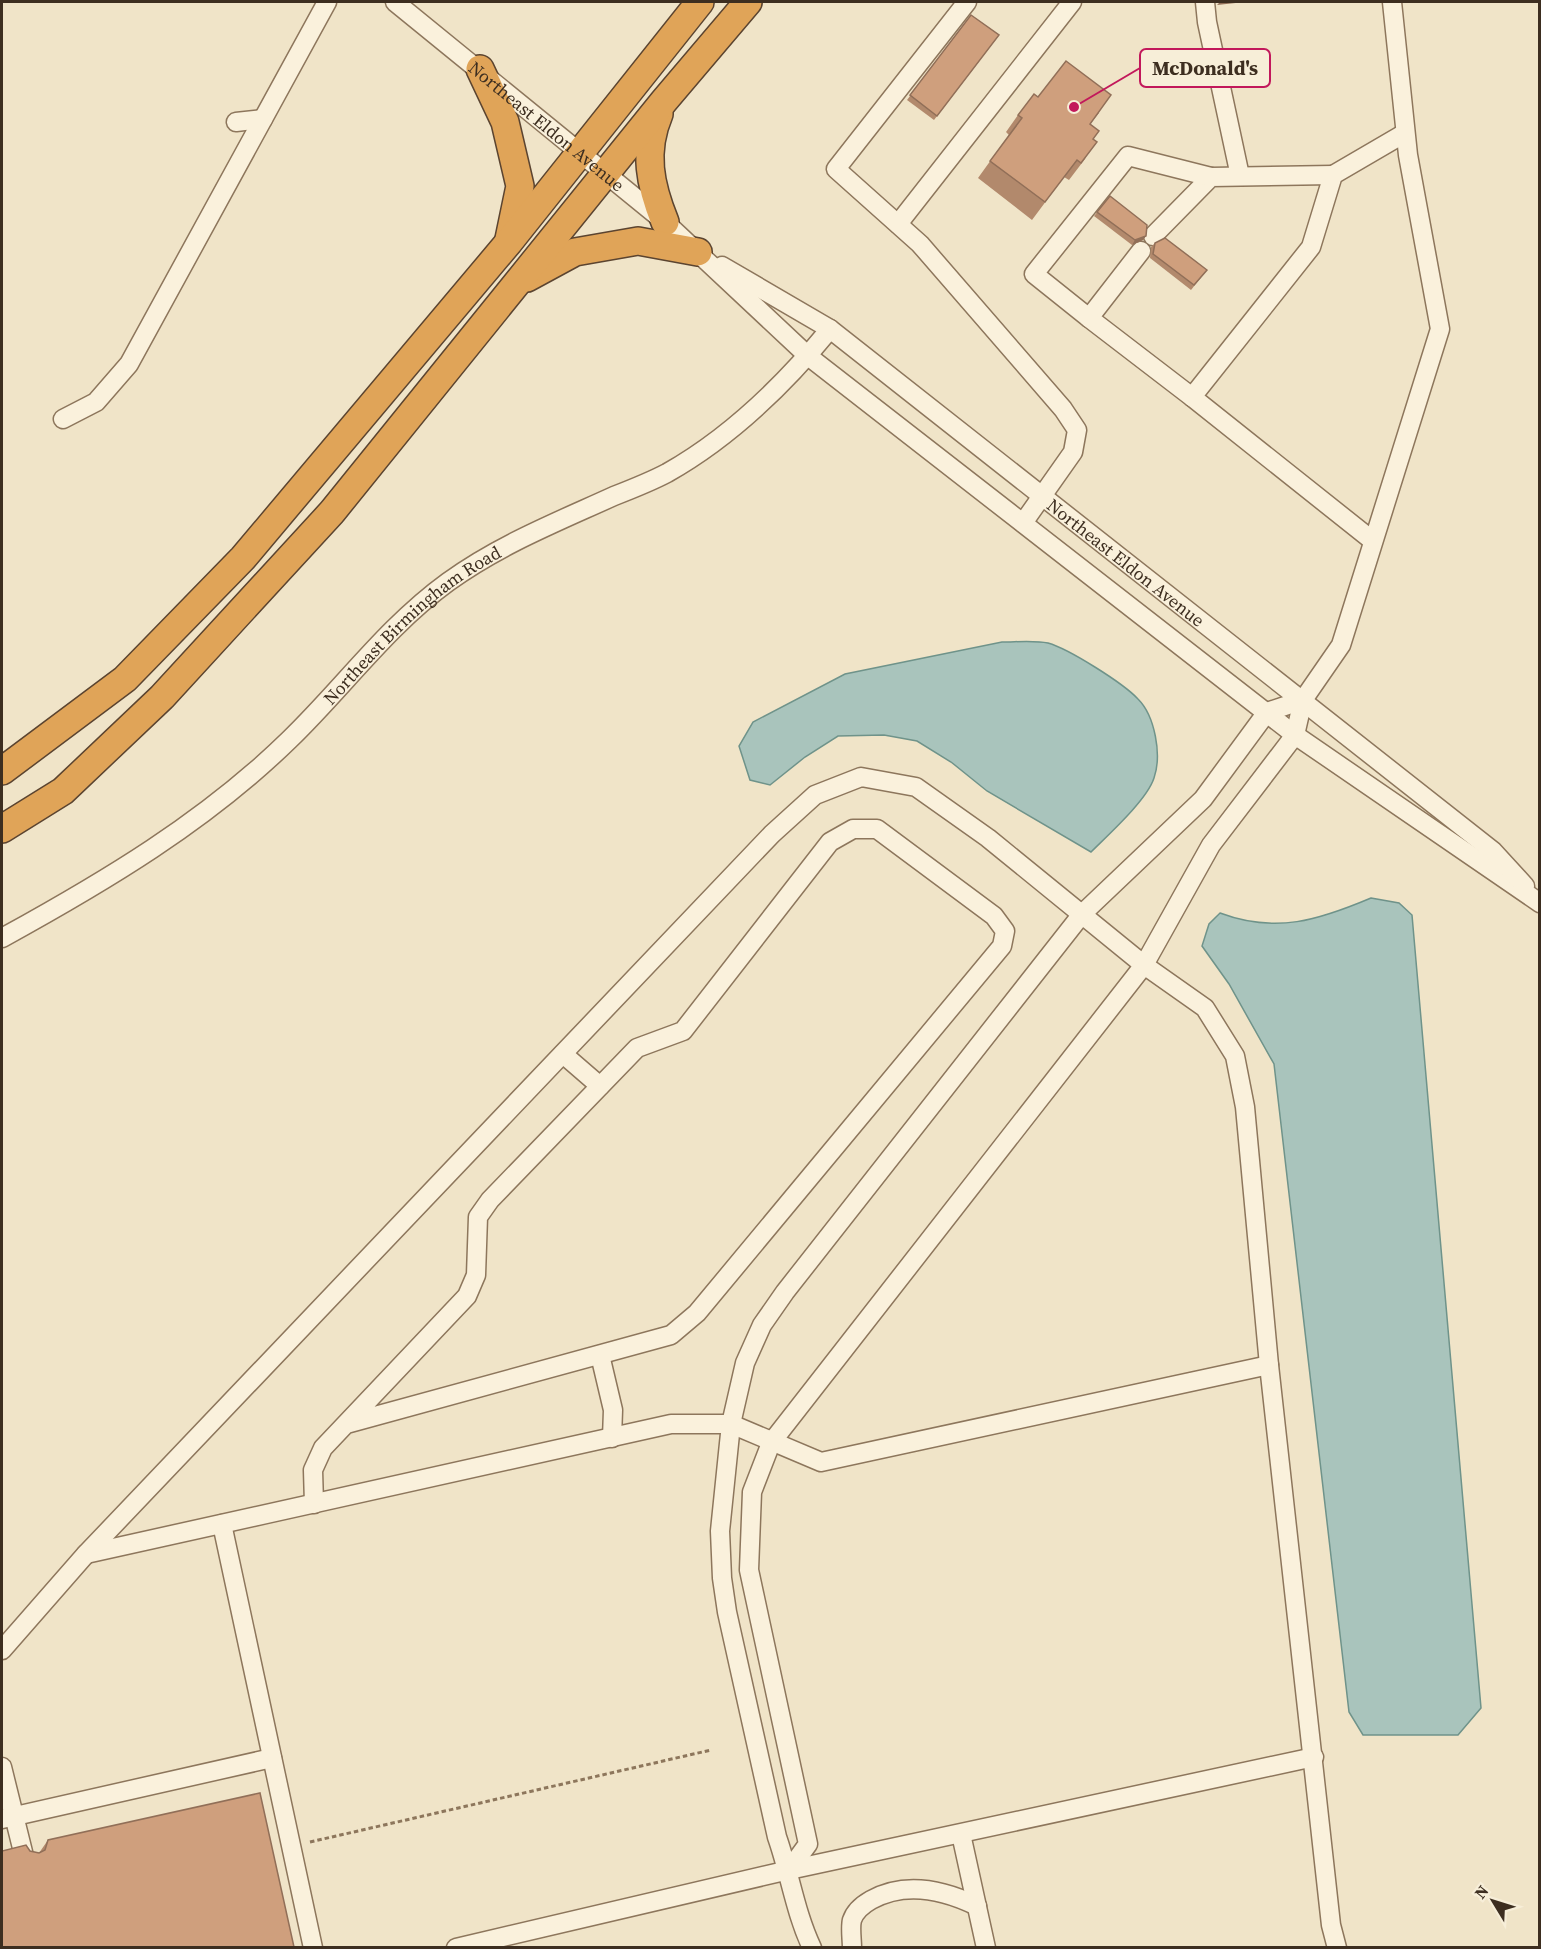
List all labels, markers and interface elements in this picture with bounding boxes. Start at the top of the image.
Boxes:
callout: McDonald's [1140,49,1270,87]
text: McDonald's [1152,54,1258,82]
street label: Northeast Eldon Avenue [464,55,630,197]
street label: Northeast Eldon Avenue [1042,492,1210,632]
street label: Northeast Birmingham Road [317,539,505,710]
north arrow [1463,1871,1523,1931]
text: N [1469,1880,1494,1903]

